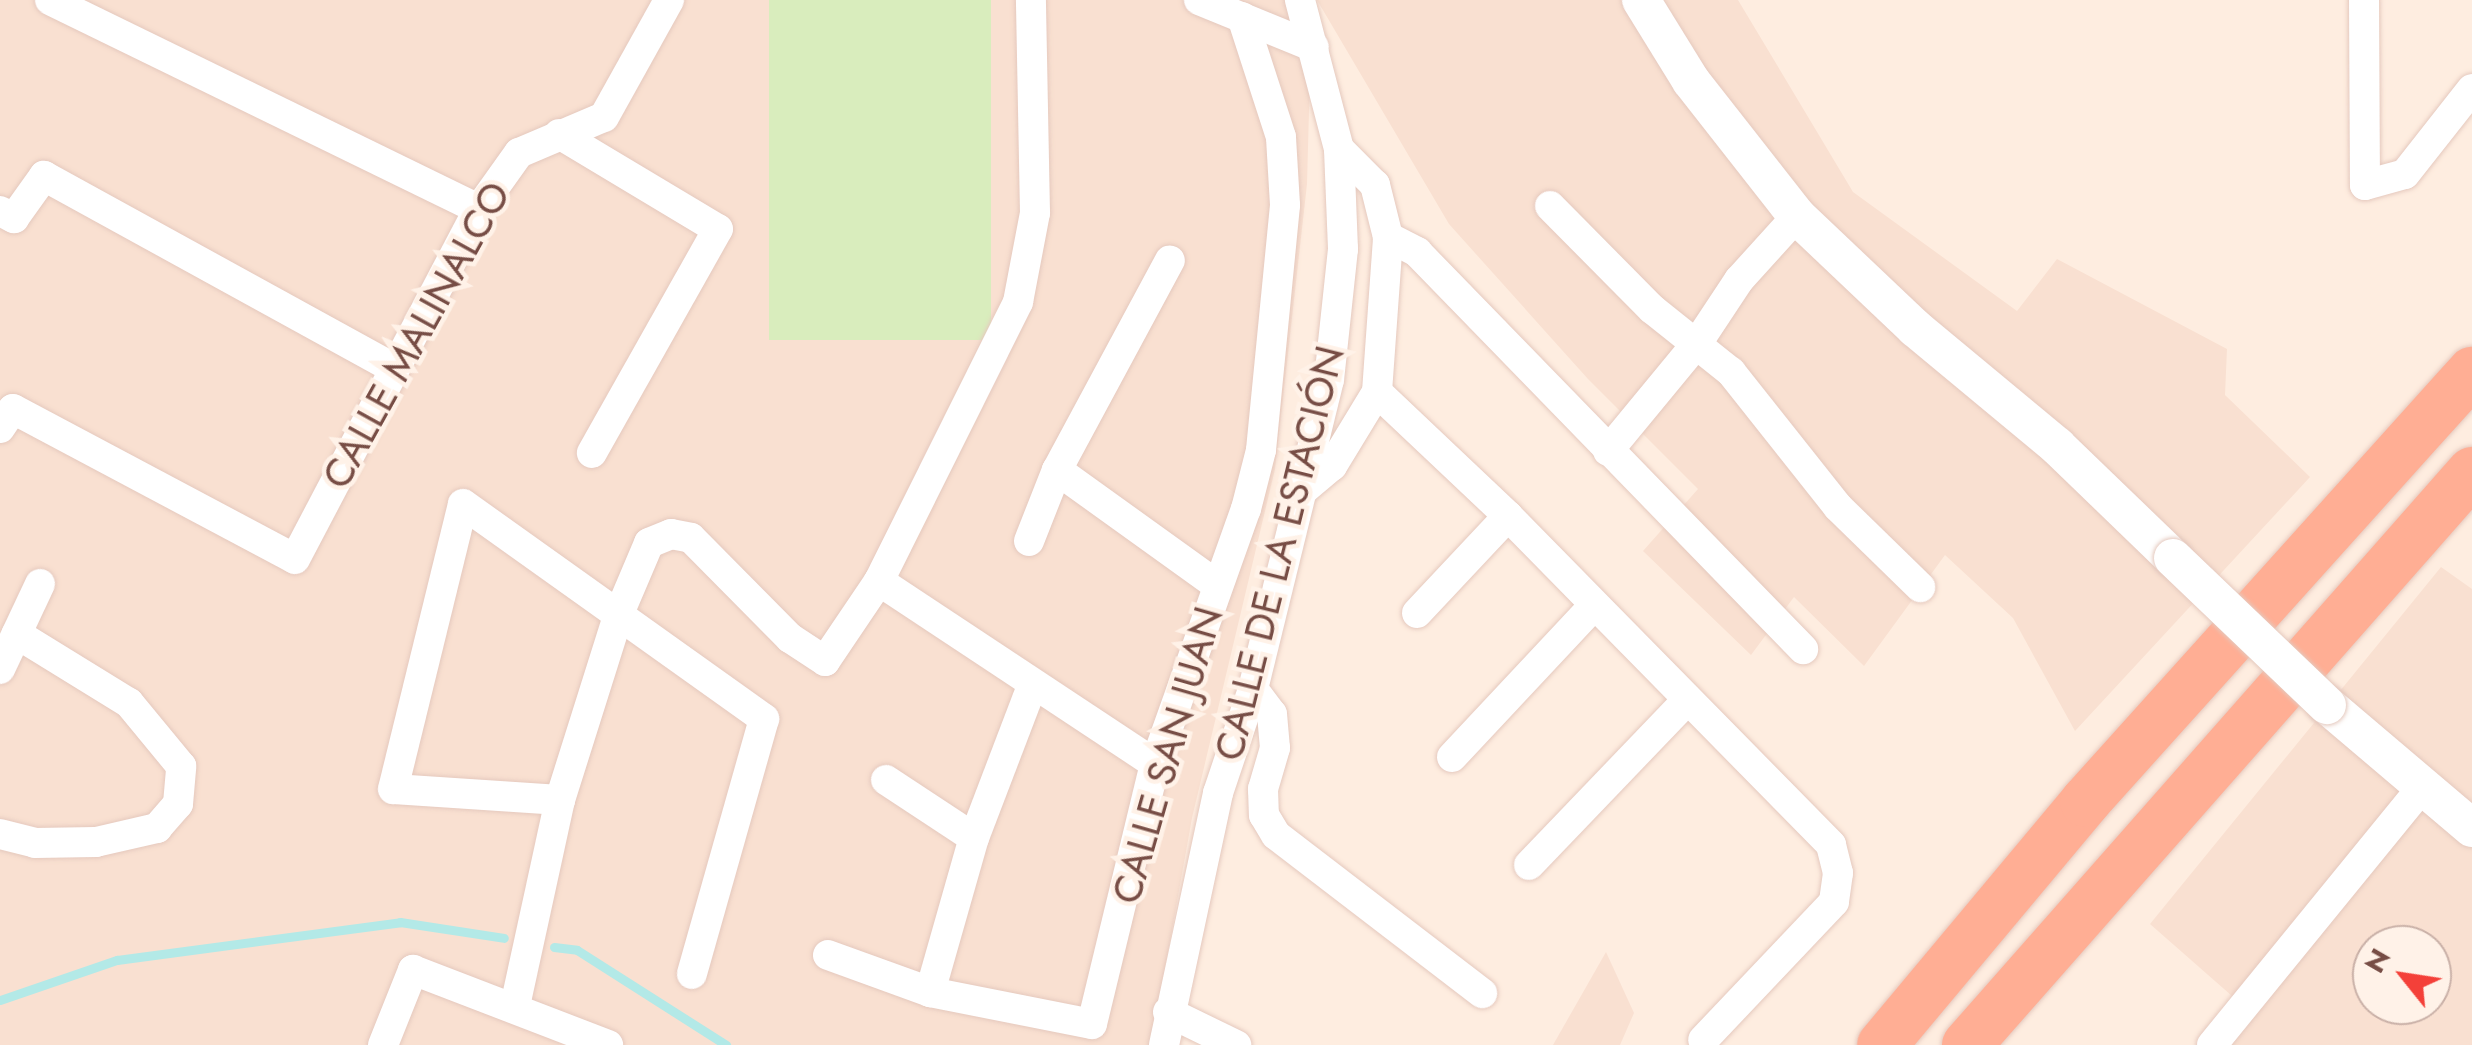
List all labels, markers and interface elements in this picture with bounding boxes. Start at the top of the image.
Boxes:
street label: CALLE MALINALCO [312,173,520,497]
street label: CALLE DE LA ESTACIÓN [1204,341,1354,765]
street label: CALLE SAN JUAN [1102,601,1232,909]
north arrow [2352,925,2452,1025]
text: N [2354,941,2401,981]

